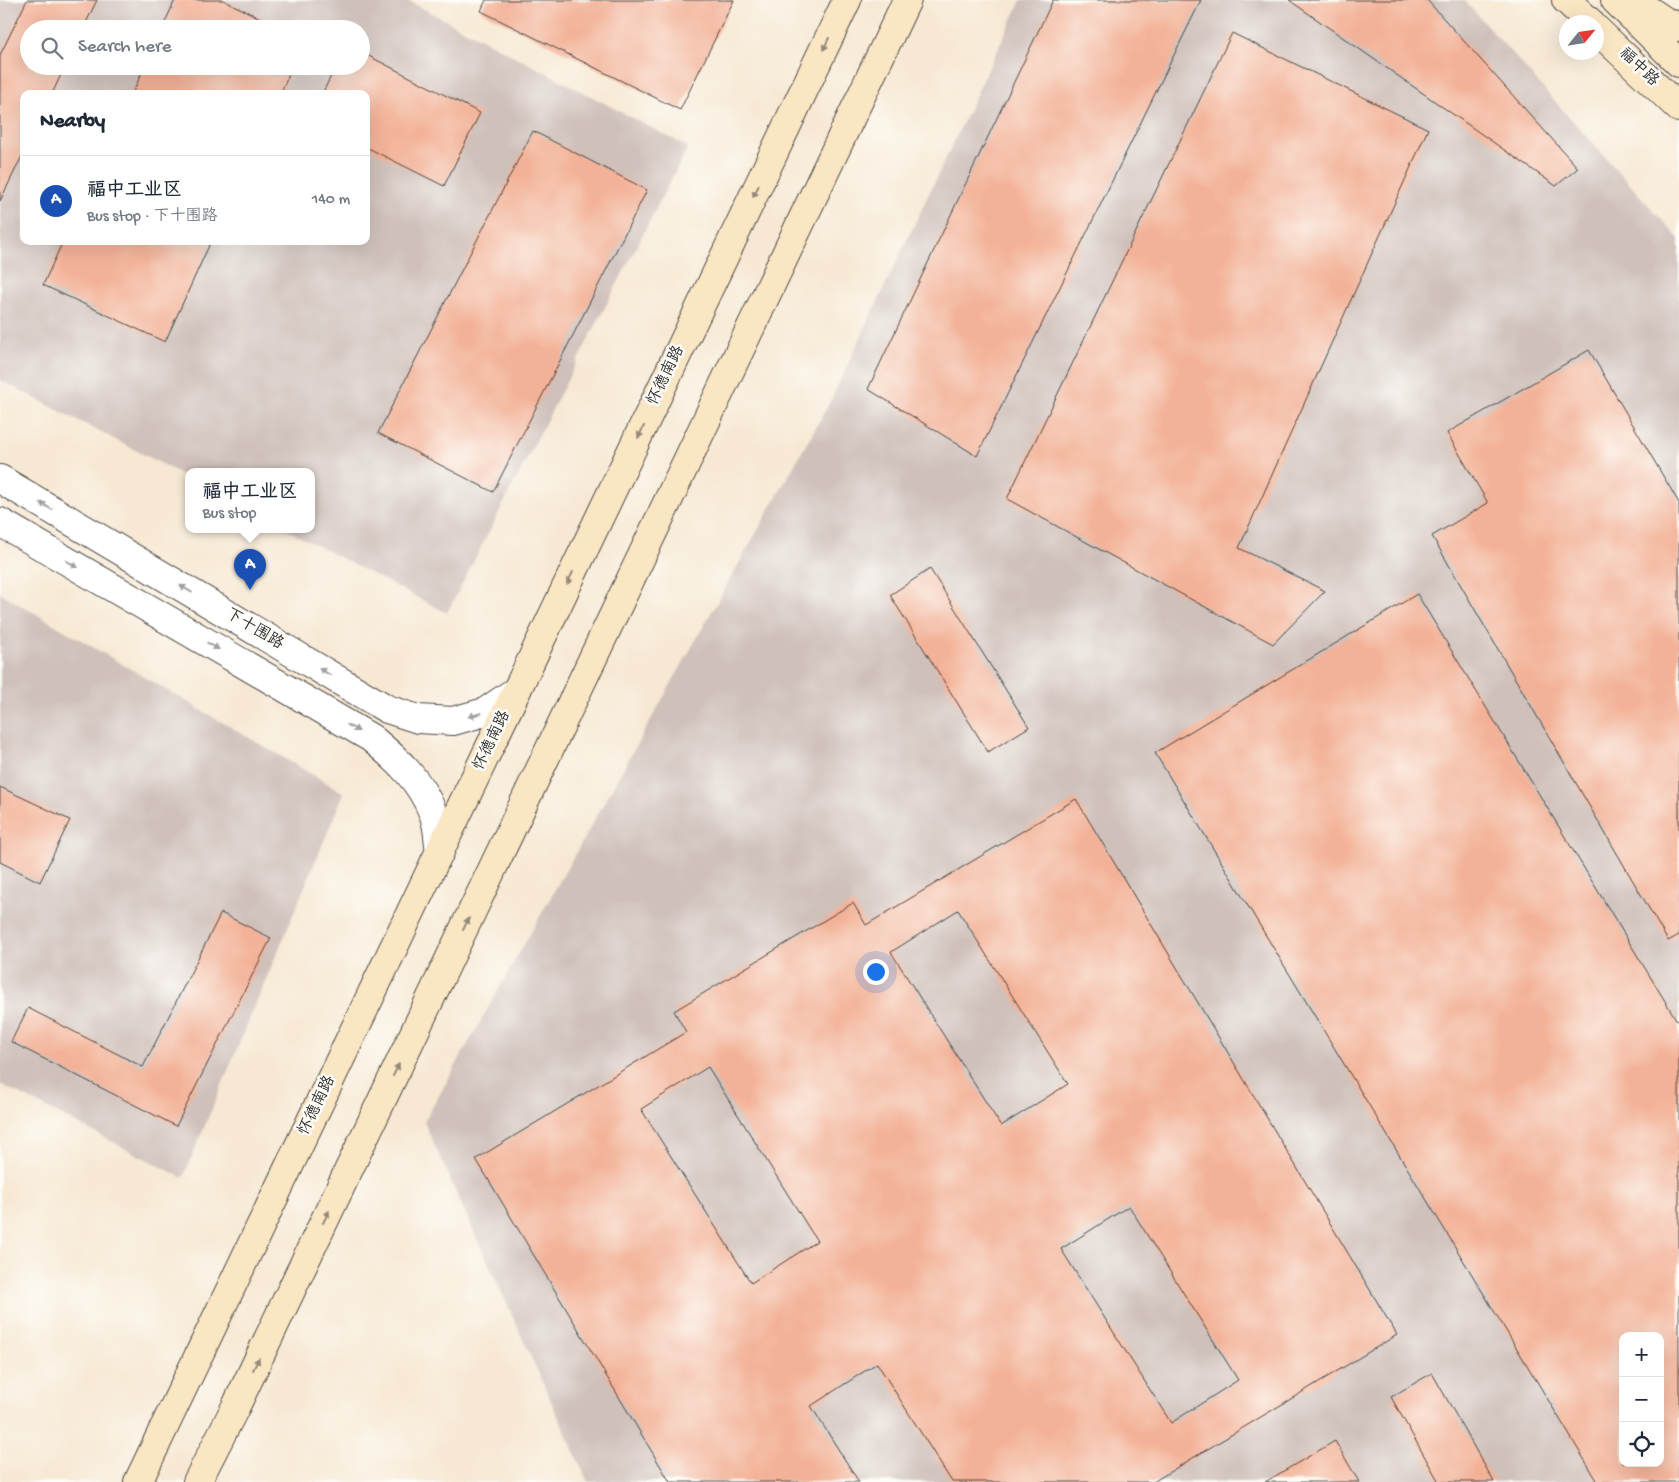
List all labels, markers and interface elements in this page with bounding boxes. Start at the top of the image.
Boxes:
north arrow [1559,15,1604,60]
search box [20,20,370,75]
icon: search [38,34,66,62]
text: Search here [78,36,172,59]
one-way arrow [822,37,830,51]
street label: 福中路 [1614,43,1663,92]
text: Nearby [40,110,105,135]
text: 福中工业区 [87,180,182,203]
one-way arrow [752,183,760,198]
text: A [51,191,61,210]
text: 140 m [312,191,350,210]
text: Bus stop · 下十围路 [87,208,218,227]
street label: 怀德南路 [643,342,690,409]
one-way arrow [636,425,644,439]
popup [185,468,315,533]
text: 福中工业区 [202,482,298,505]
one-way arrow [39,502,52,511]
text: Bus stop [202,505,256,524]
pin: A [234,549,266,590]
one-way arrow [66,560,79,569]
one-way arrow [566,571,575,586]
one-way arrow [179,585,192,594]
street label: 下十围路 [222,604,287,655]
one-way arrow [205,642,220,650]
one-way arrow [319,668,332,677]
street label: 怀德南路 [469,707,516,774]
one-way arrow [468,711,483,719]
one-way arrow [347,723,360,732]
one-way arrow [462,917,470,931]
your location [863,959,889,985]
one-way arrow [392,1063,400,1077]
street label: 怀德南路 [294,1072,341,1139]
one-way arrow [322,1210,330,1224]
map controls [1619,1332,1664,1467]
button: + [1619,1332,1664,1377]
one-way arrow [252,1357,260,1371]
button: − [1619,1377,1664,1422]
button: locate [1619,1422,1664,1467]

